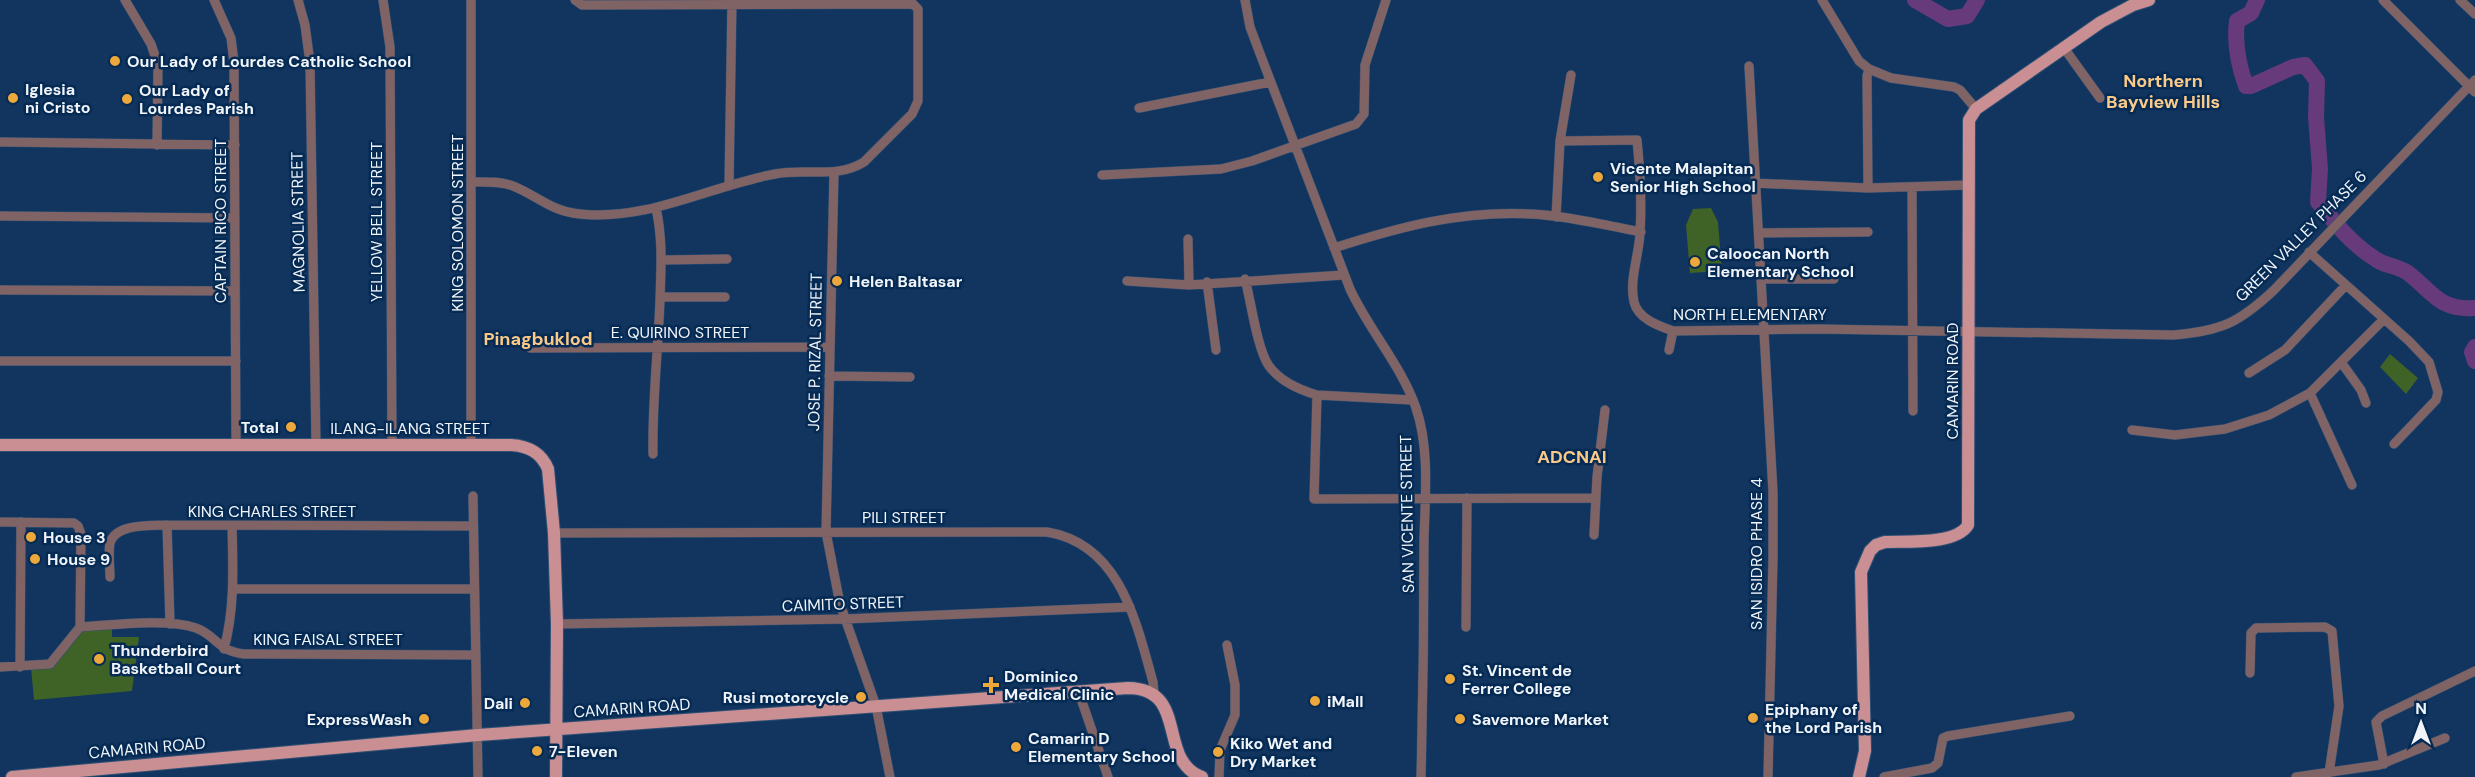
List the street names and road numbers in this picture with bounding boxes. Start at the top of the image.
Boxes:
street label: KING SOLOMON STREET [447,134,468,312]
street label: CAPTAIN RICO STREET [210,139,231,303]
street label: YELLOW BELL STREET [366,142,387,302]
street label: MAGNOLIA STREET [286,151,310,292]
street label: GREEN VALLEY PHASE 6 [2231,166,2371,306]
street label: JOSE P. RIZAL STREET [803,273,827,431]
street label: NORTH ELEMENTARY [1673,304,1827,325]
street label: E. QUIRINO STREET [611,322,749,343]
street label: CAMARIN ROAD [1942,322,1963,440]
street label: ILANG-ILANG STREET [330,418,490,439]
street label: SAN VICENTE STREET [1395,435,1419,593]
street label: SAN ISIDRO PHASE 4 [1746,478,1767,630]
street label: KING CHARLES STREET [188,501,356,522]
street label: PILI STREET [862,507,946,528]
street label: CAIMITO STREET [781,591,905,617]
street label: KING FAISAL STREET [253,629,403,650]
street label: CAMARIN ROAD [573,693,691,723]
street label: CAMARIN ROAD [88,732,206,764]

